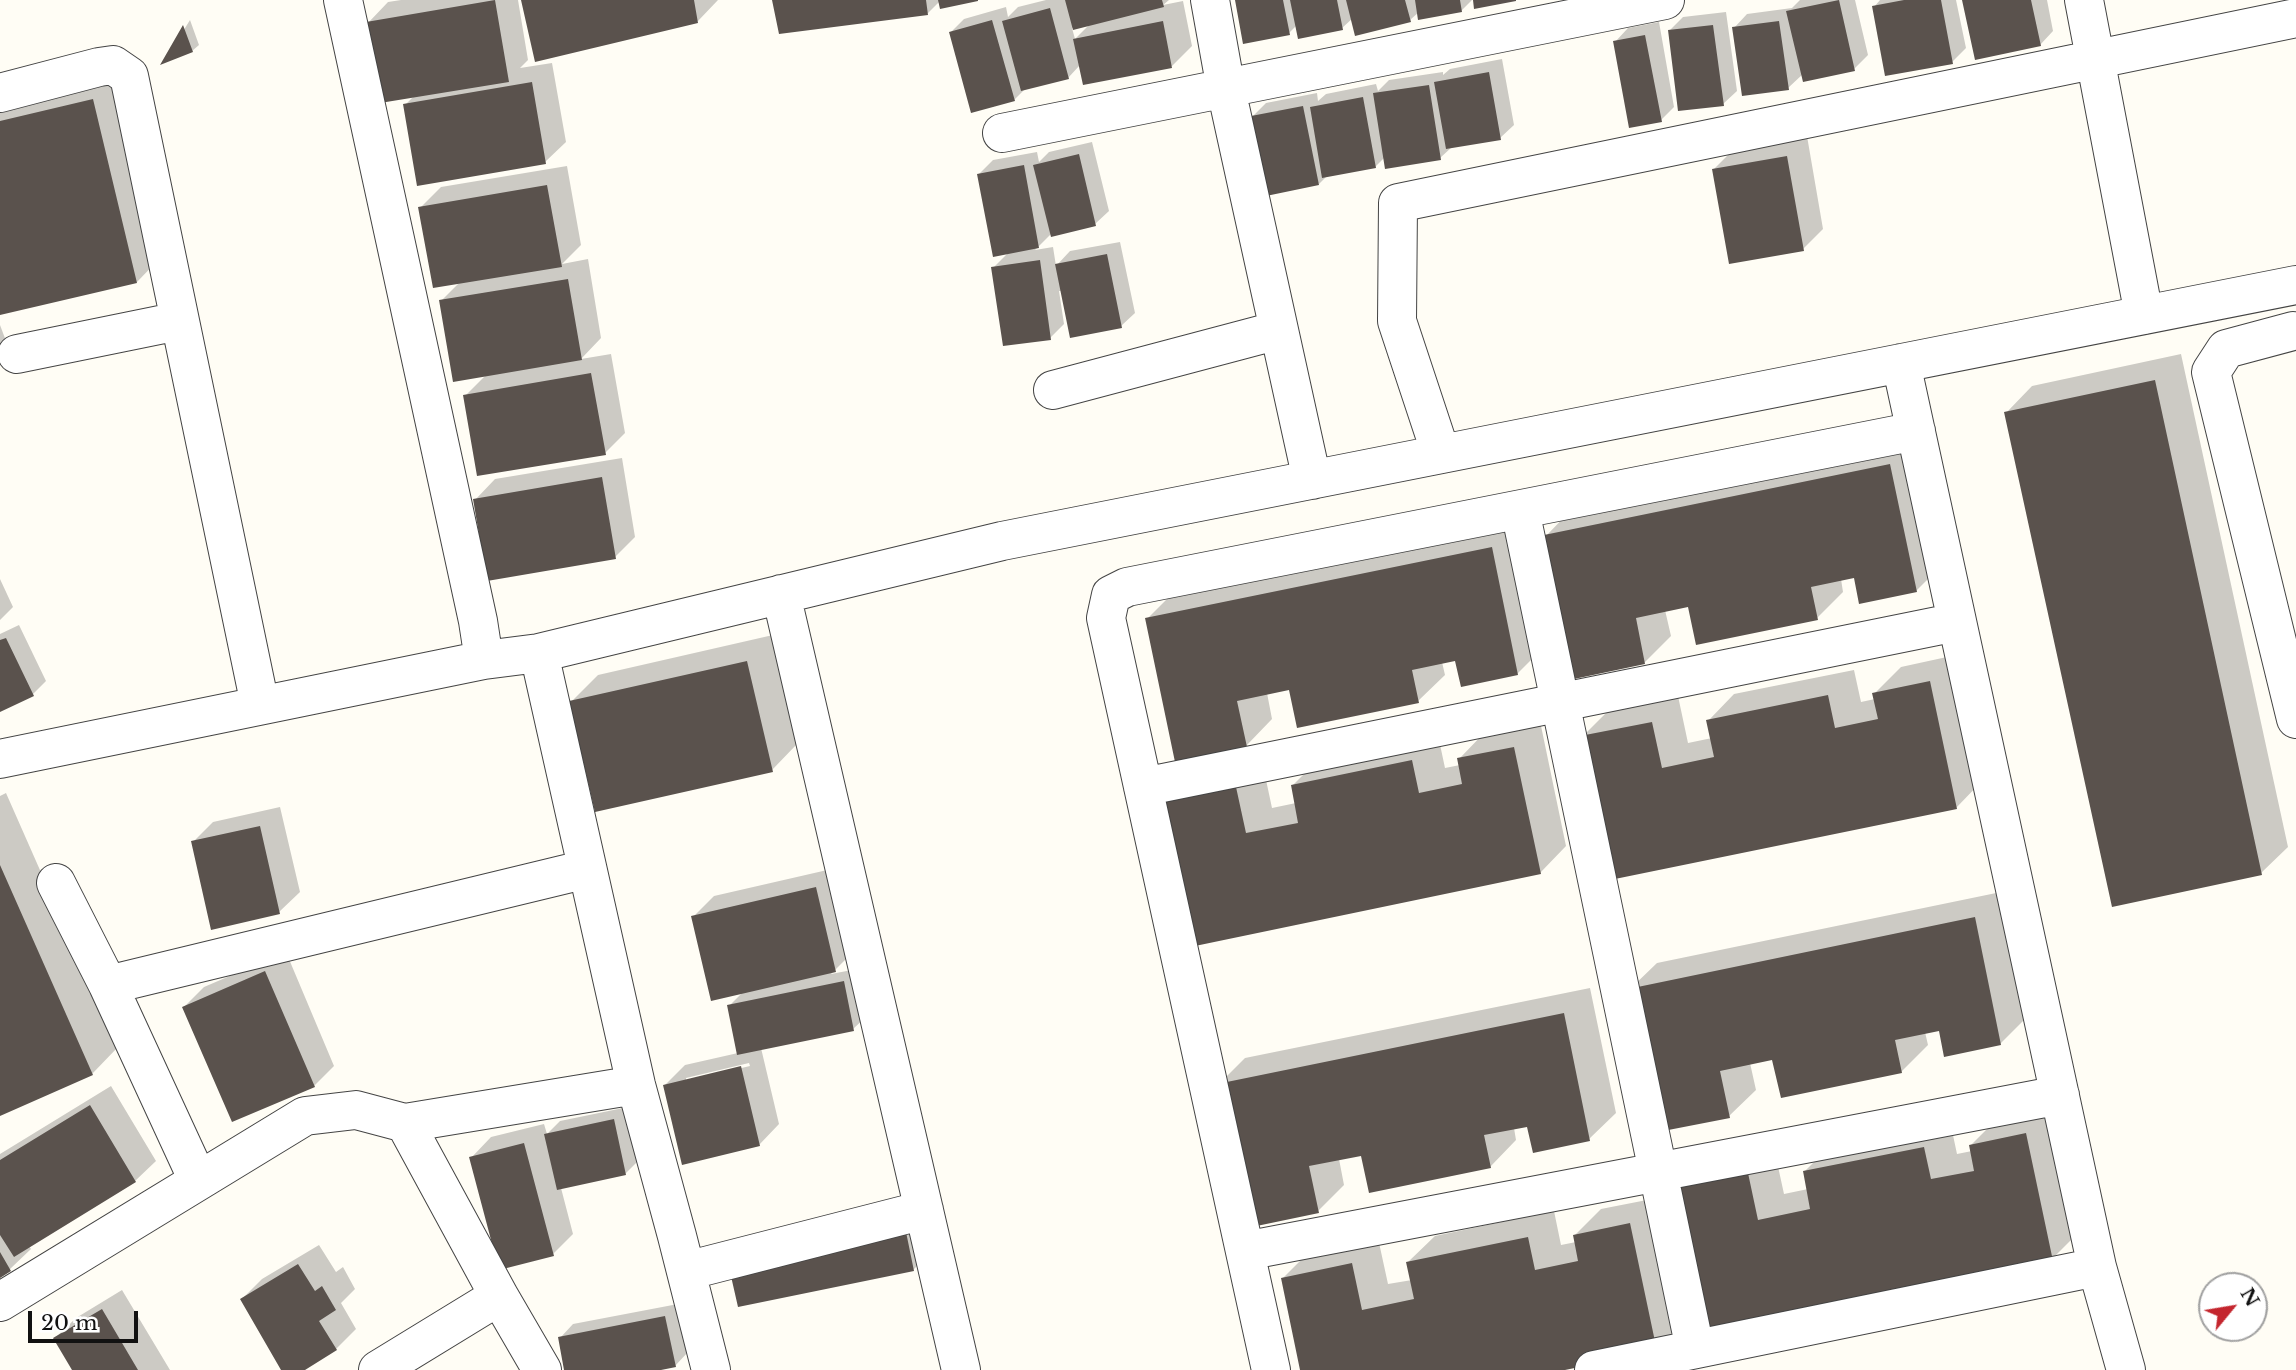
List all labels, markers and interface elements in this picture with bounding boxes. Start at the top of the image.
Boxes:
north arrow [2198,1272,2268,1342]
text: N [2235,1284,2264,1311]
scale bar [32,1296,142,1340]
text: 20 m [41,1310,98,1336]

